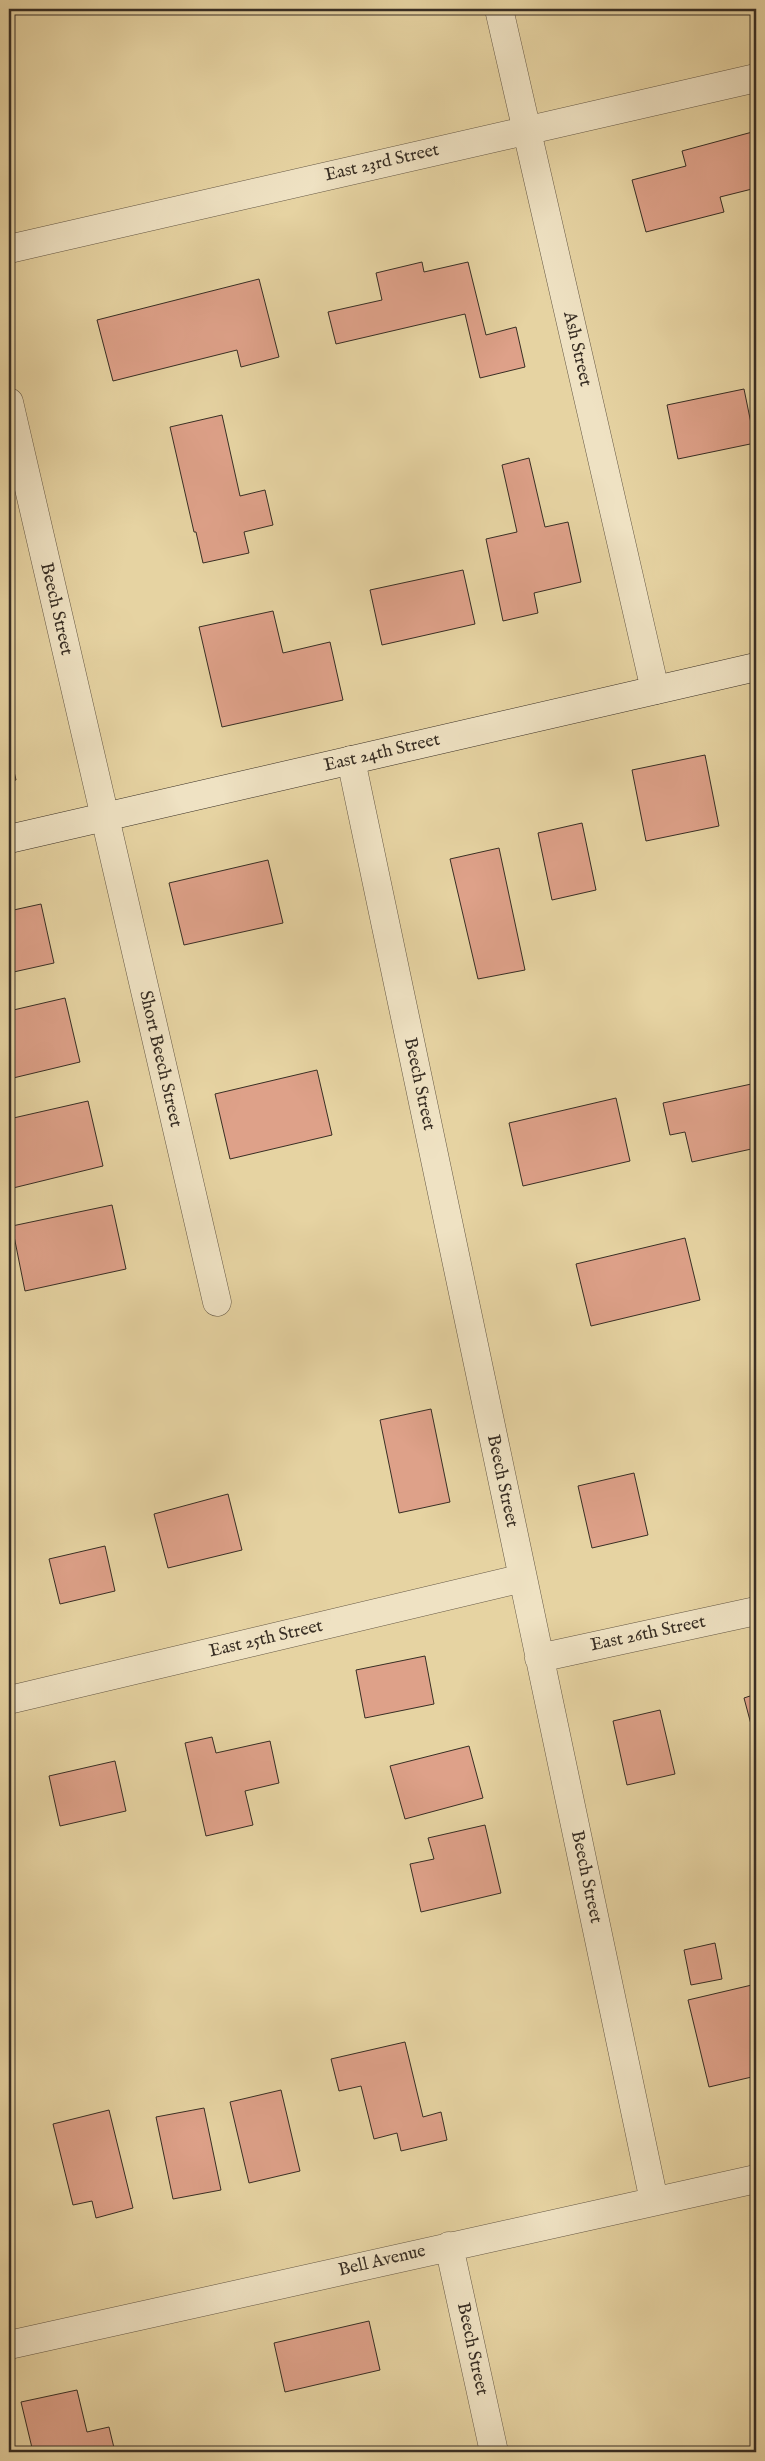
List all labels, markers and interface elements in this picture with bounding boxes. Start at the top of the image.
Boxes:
street label: East 23rd Street [323,139,441,187]
street label: Ash Street [557,308,597,389]
street label: Beech Street [34,560,78,658]
street label: East 24th Street [322,728,442,778]
street label: Short Beech Street [133,988,187,1130]
street label: Beech Street [398,1035,440,1133]
street label: Beech Street [481,1432,523,1530]
street label: East 26th Street [588,1611,708,1657]
street label: East 25th Street [207,1615,325,1663]
street label: Beech Street [565,1828,607,1926]
street label: Bell Avenue [336,2240,428,2282]
street label: Beech Street [451,2300,493,2398]

